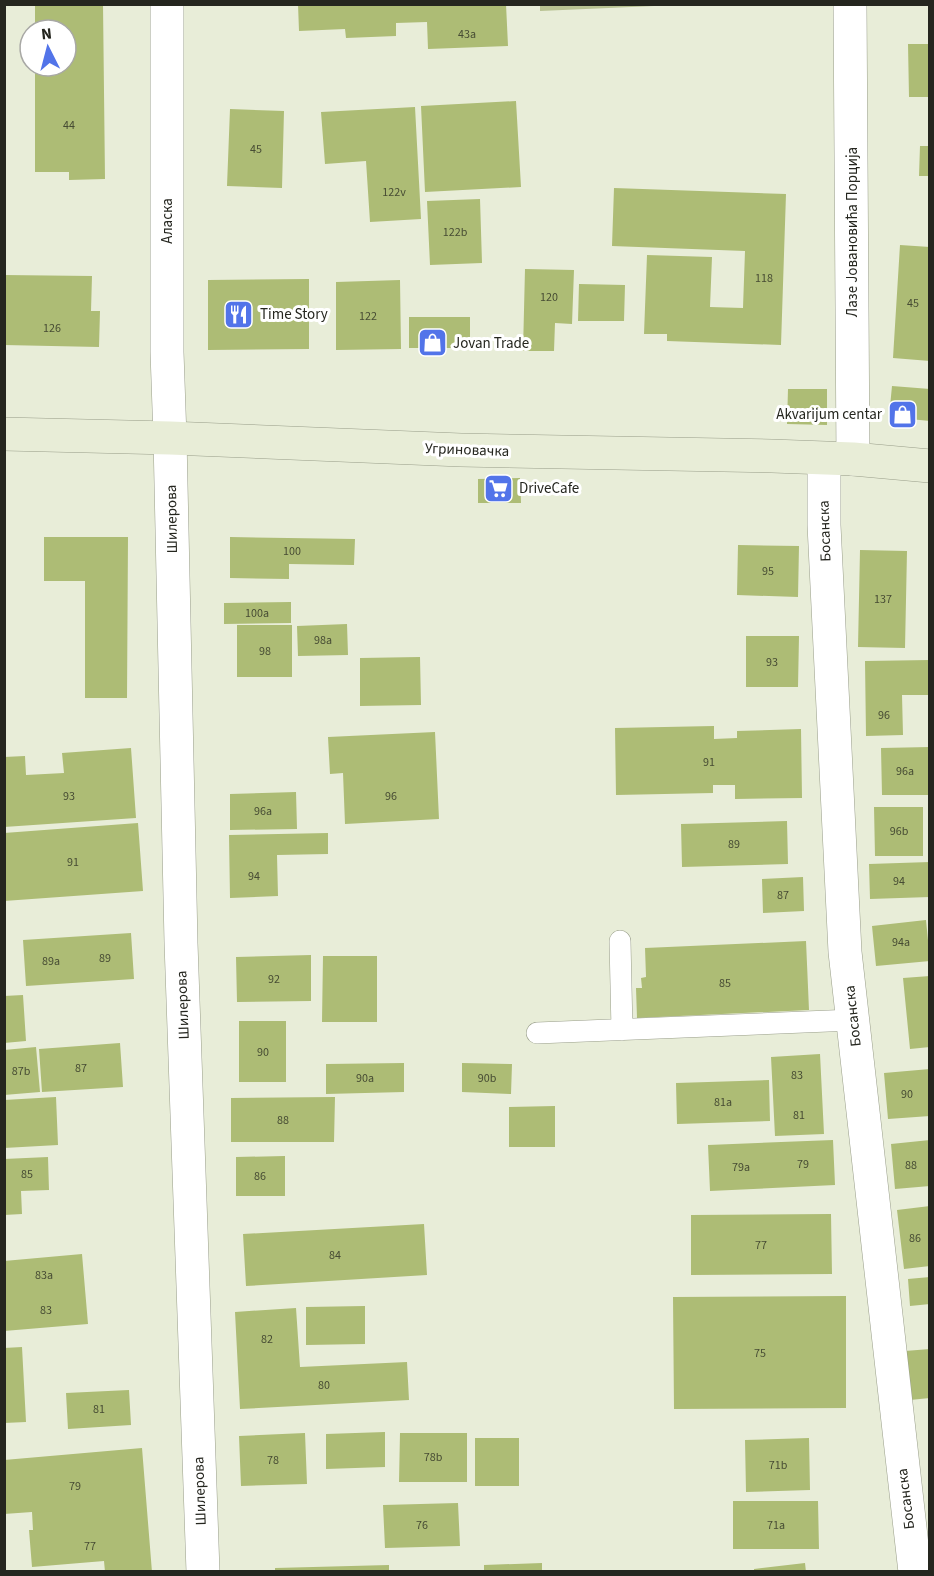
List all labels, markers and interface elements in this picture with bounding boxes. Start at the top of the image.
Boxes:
north arrow [18,18,78,78]
text: N [40,23,53,46]
house number: 43a [458,26,476,43]
house number: 44 [63,117,75,134]
house number: 45 [250,141,262,158]
street label: Лазе Јовановића Порција [842,147,863,317]
house number: 122v [382,184,406,201]
street label: Аласка [157,198,178,244]
house number: 122b [443,224,468,241]
house number: 118 [755,270,773,287]
house number: 120 [540,289,558,306]
house number: 45 [907,295,919,312]
restaurant icon: Time Story [223,298,255,330]
place label: Time Story [260,304,328,325]
house number: 122 [359,308,377,325]
house number: 126 [43,320,61,337]
shop icon: Jovan Trade [416,327,448,359]
place label: Jovan Trade [453,333,529,354]
shop icon: Akvarijum centar [887,398,919,430]
place label: Akvarijum centar [776,404,883,425]
street label: Угриновачка [424,438,510,462]
supermarket icon: DriveCafe [482,472,514,504]
place label: DriveCafe [519,478,579,499]
street label: Шилерова [161,484,183,554]
street label: Босанска [813,500,837,562]
house number: 100 [283,543,301,560]
house number: 95 [762,563,774,580]
house number: 137 [874,591,892,608]
house number: 100a [245,605,269,622]
house number: 98a [314,632,332,649]
house number: 98 [259,643,271,660]
house number: 93 [766,654,778,671]
house number: 96 [878,707,890,724]
house number: 91 [703,754,715,771]
house number: 96a [896,763,914,780]
house number: 93 [63,788,75,805]
house number: 96 [385,788,397,805]
house number: 96a [254,803,272,820]
house number: 96b [890,823,909,840]
house number: 89 [728,836,740,853]
house number: 91 [67,854,79,871]
house number: 94 [248,868,260,885]
house number: 94 [893,873,905,890]
house number: 87 [777,887,789,904]
house number: 94a [892,934,910,951]
house number: 89 [99,950,111,967]
house number: 89a [42,953,60,970]
street label: Шилерова [171,970,195,1040]
house number: 92 [268,971,280,988]
house number: 85 [719,975,731,992]
street label: Босанска [839,984,867,1048]
house number: 90 [257,1044,269,1061]
house number: 87 [75,1060,87,1077]
house number: 87b [12,1063,31,1080]
house number: 83 [791,1067,803,1084]
house number: 90a [356,1070,374,1087]
house number: 90b [478,1070,497,1087]
house number: 90 [901,1086,913,1103]
house number: 81a [714,1094,732,1111]
house number: 81 [793,1107,805,1124]
house number: 88 [277,1112,289,1129]
house number: 79 [797,1156,809,1173]
house number: 88 [905,1157,917,1174]
house number: 79a [732,1159,750,1176]
house number: 85 [21,1166,33,1183]
house number: 86 [254,1168,266,1185]
house number: 86 [909,1230,921,1247]
house number: 77 [755,1237,767,1254]
house number: 84 [329,1247,341,1264]
house number: 83a [35,1267,53,1284]
house number: 83 [40,1302,52,1319]
house number: 82 [261,1331,273,1348]
house number: 75 [754,1345,766,1362]
house number: 80 [318,1377,330,1394]
house number: 81 [93,1401,105,1418]
house number: 78b [424,1449,443,1466]
house number: 78 [267,1452,279,1469]
street label: Шилерова [188,1456,212,1526]
house number: 71b [769,1457,788,1474]
street label: Босанска [892,1467,920,1531]
house number: 79 [69,1478,81,1495]
house number: 76 [416,1517,428,1534]
house number: 71a [767,1517,785,1534]
house number: 77 [84,1538,96,1555]

